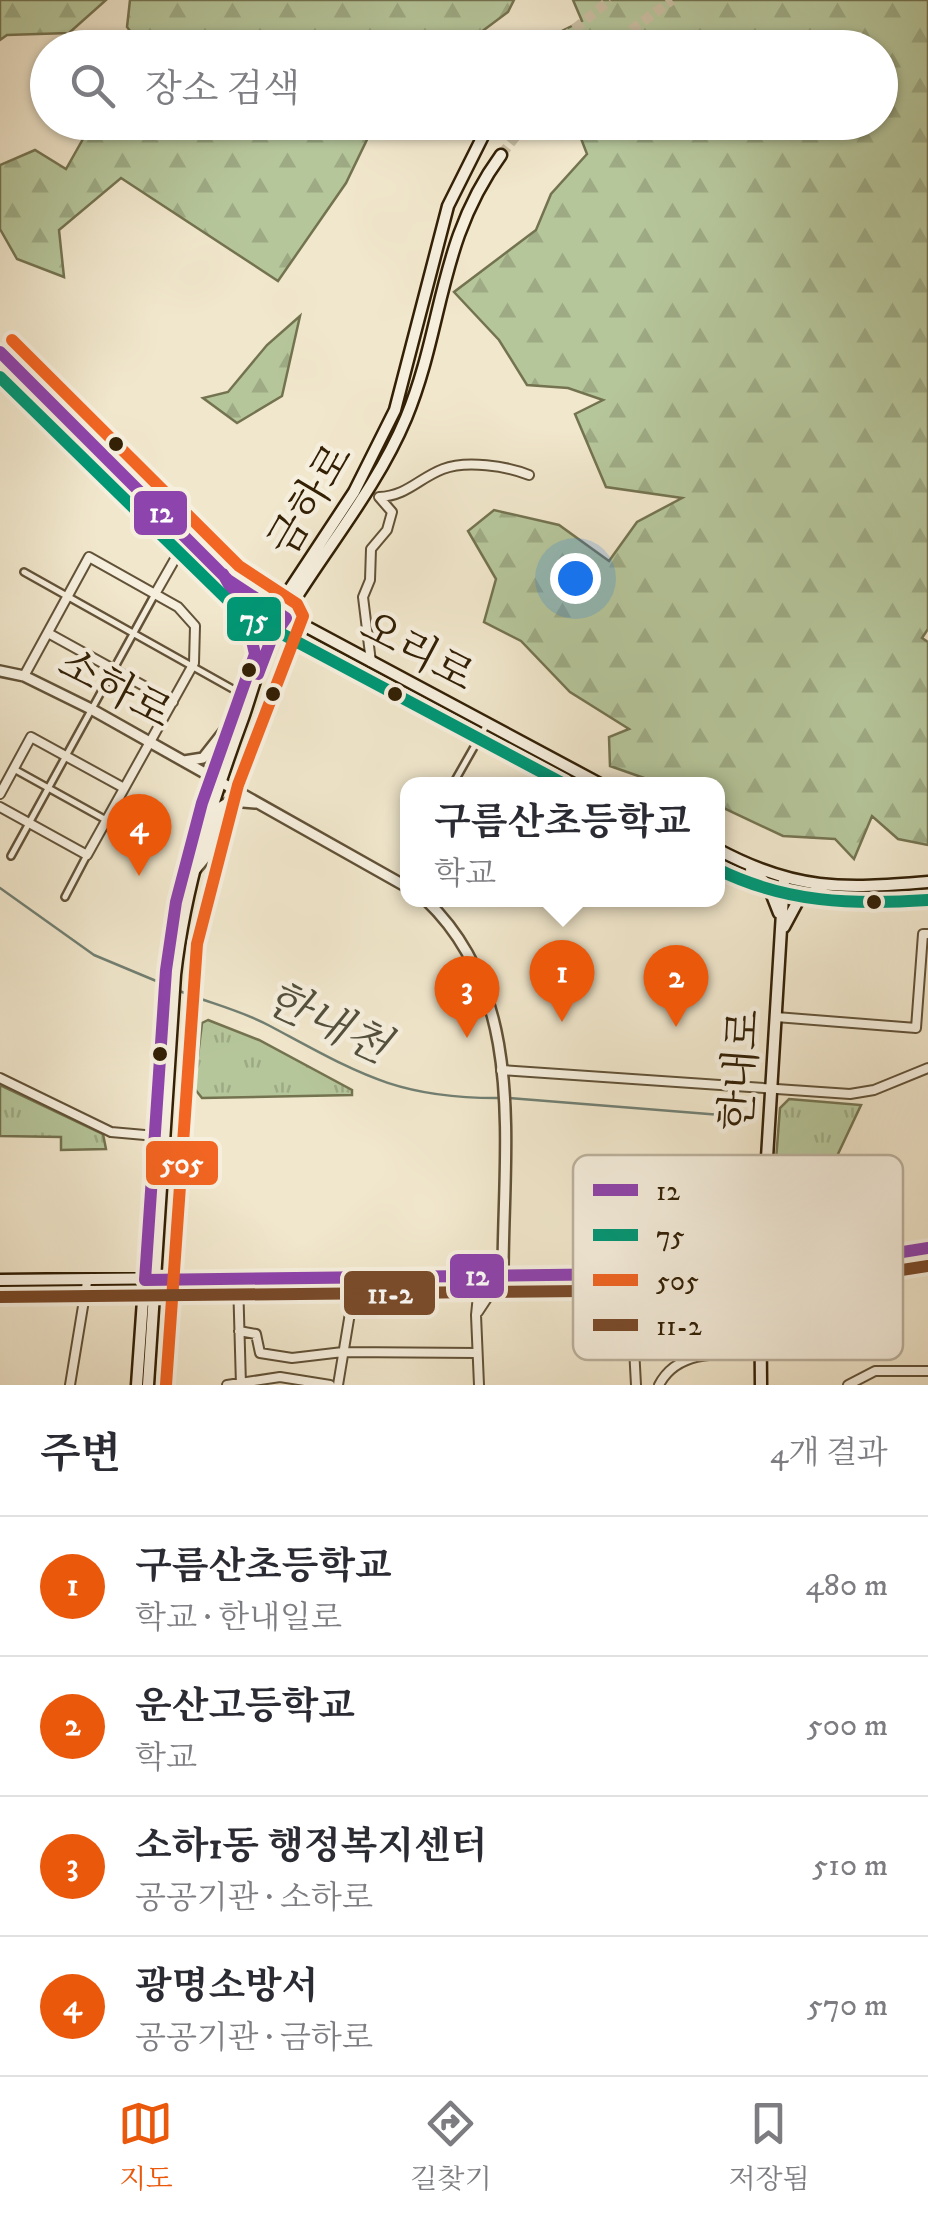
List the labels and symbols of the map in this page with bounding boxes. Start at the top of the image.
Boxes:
unlabelled marker [106,434,126,454]
street label: 금하로 [258,435,365,566]
line badge: 12 [132,489,189,537]
text: 12 [149,496,173,531]
your location [550,553,601,604]
line badge: 75 [225,595,283,643]
street label: 오리로 [351,601,483,704]
text: 75 [240,603,268,638]
street label: 소하로 [49,638,181,741]
unlabelled marker [239,660,259,680]
unlabelled marker [263,684,283,704]
unlabelled marker [385,684,405,704]
pin: 4 [106,794,172,876]
unlabelled marker [864,892,884,912]
pin: 1 [530,940,594,1022]
pin: 2 [644,944,708,1027]
pin: 3 [434,956,500,1038]
water label: 한내천 [256,971,401,1078]
street label: 한내로 [712,1008,772,1133]
unlabelled marker [150,1044,170,1064]
line badge: 505 [144,1139,220,1187]
text: 505 [160,1147,204,1182]
legend [573,1155,903,1360]
text: 12 [656,1174,680,1209]
text: 75 [656,1219,685,1254]
line badge: 12 [448,1252,506,1300]
text: 12 [465,1259,489,1294]
text: 505 [656,1264,699,1299]
line badge: 11-2 [342,1269,437,1317]
text: 11-2 [367,1277,413,1312]
text: 11-2 [656,1309,702,1344]

